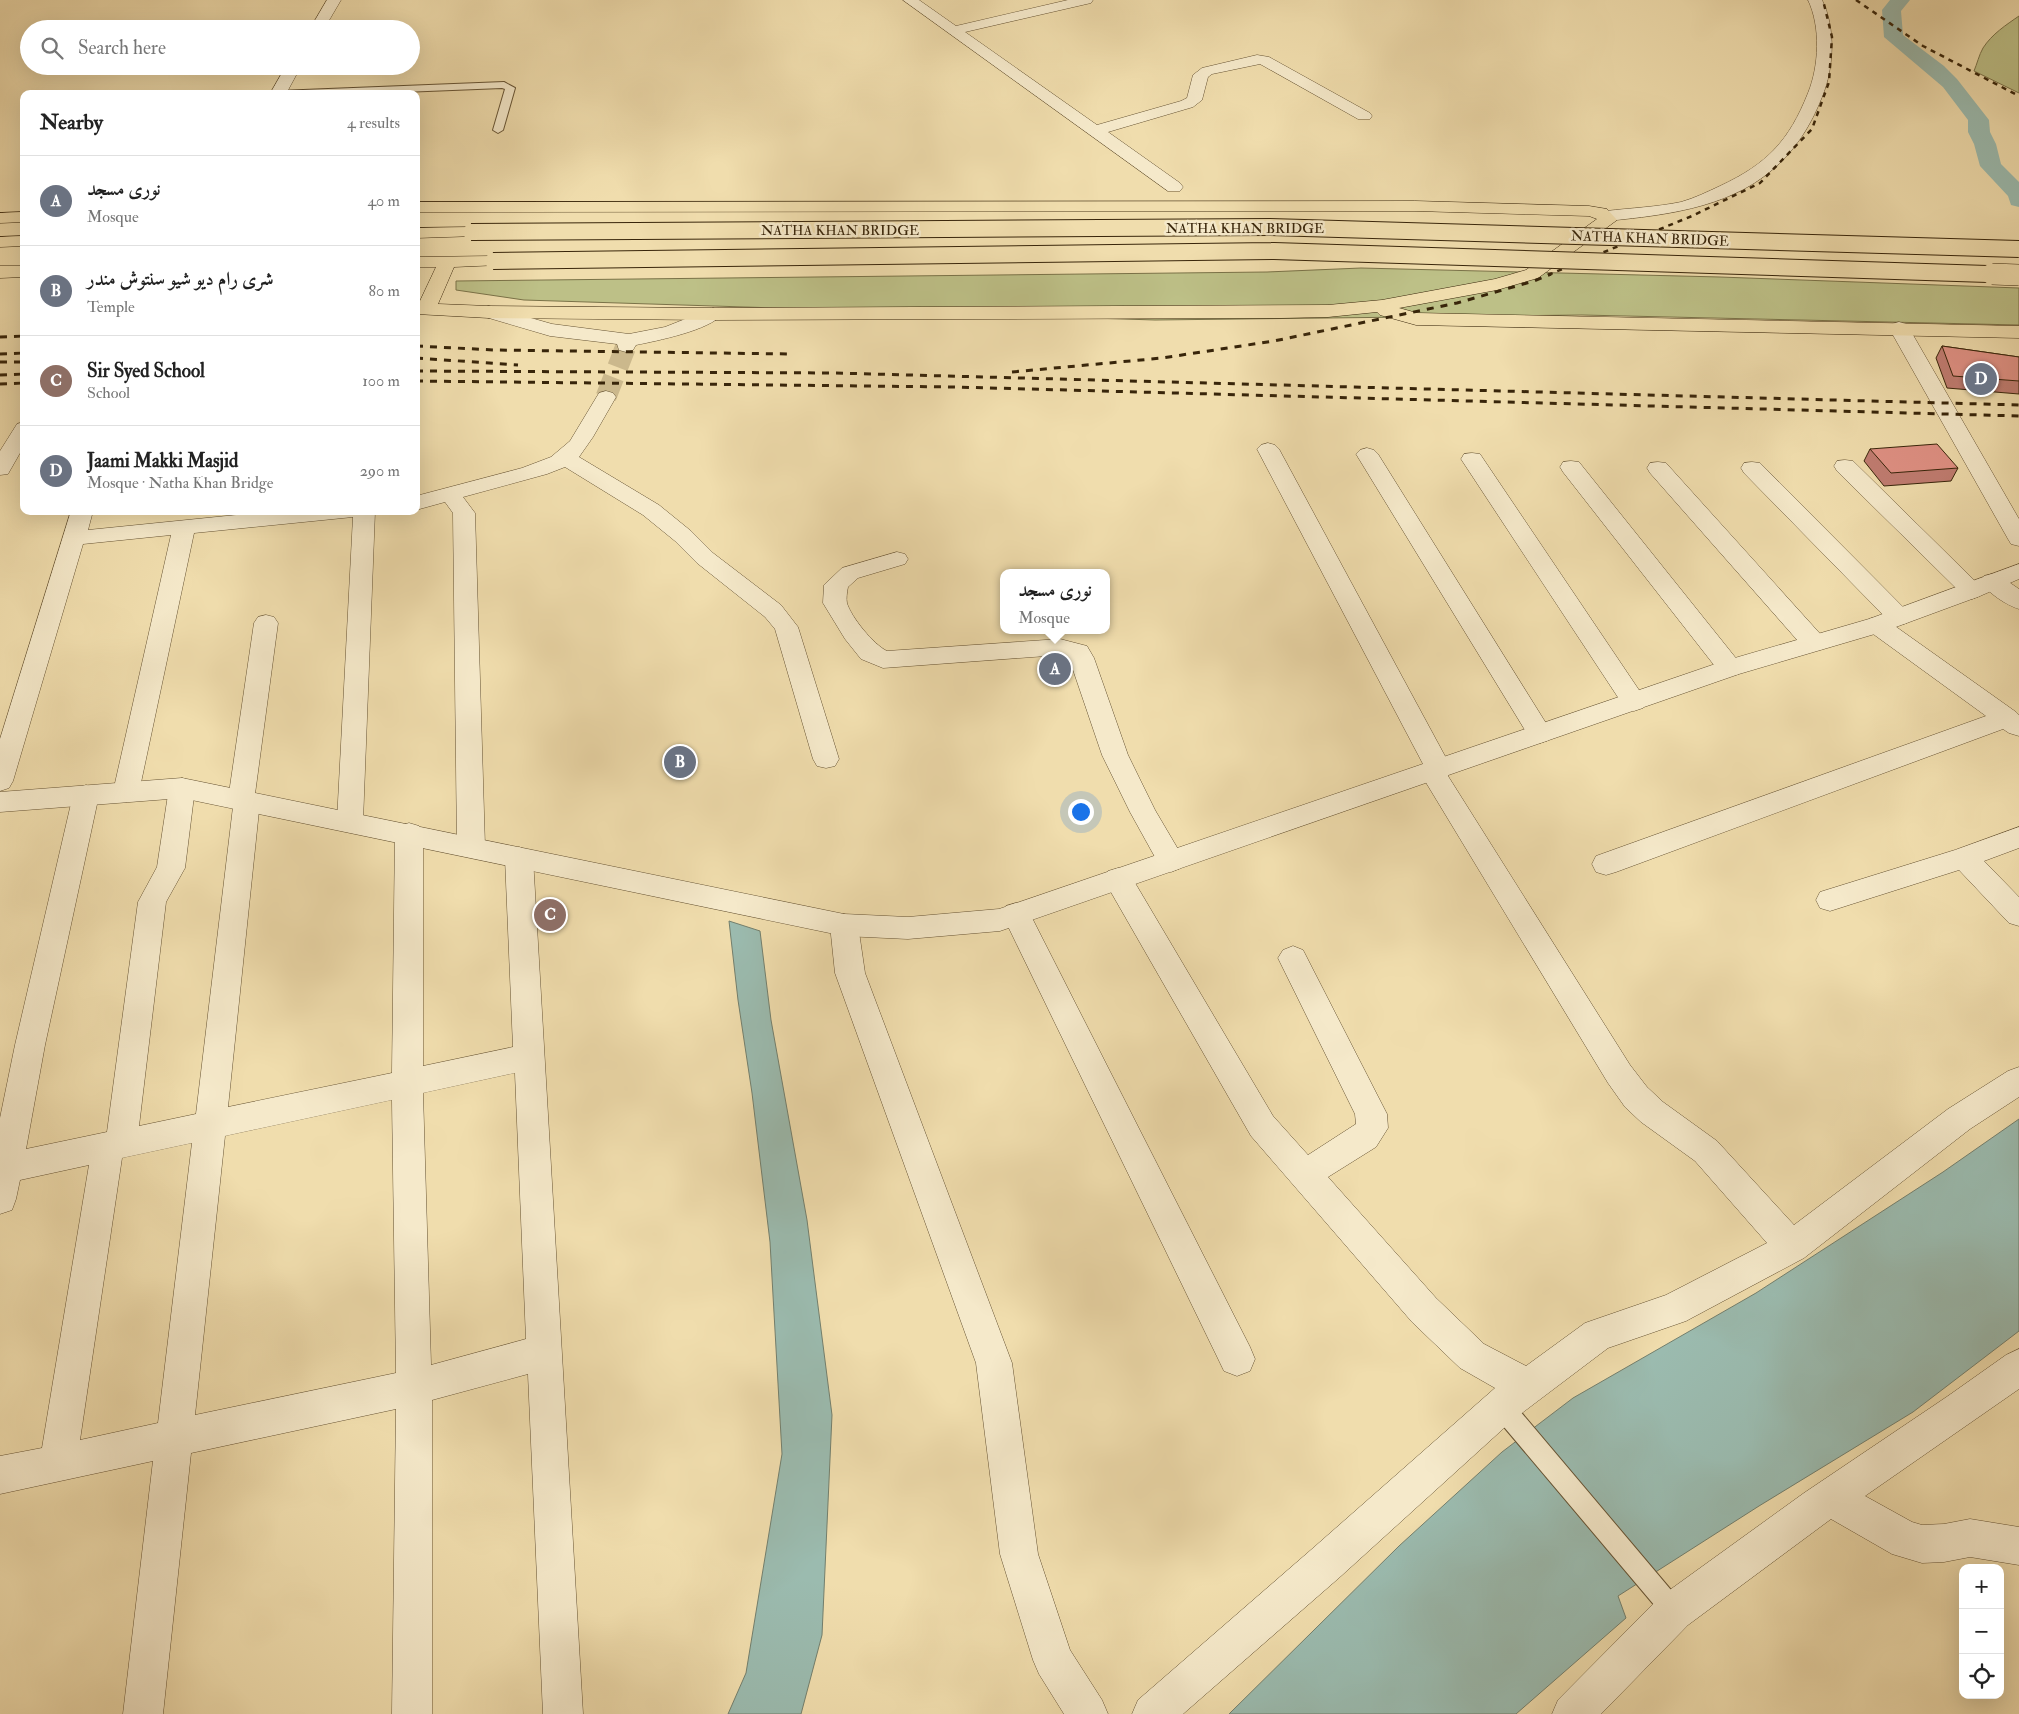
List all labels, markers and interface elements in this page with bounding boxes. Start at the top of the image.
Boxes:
search box [20,20,420,75]
icon: search [38,34,66,62]
text: Search here [78,36,166,60]
text: Nearby [40,109,103,136]
text: 4 results [347,113,400,133]
text: نوری مسجد [87,177,161,201]
text: A [51,191,61,211]
text: 40 m [367,191,400,211]
text: Mosque [87,207,139,227]
street label: NATHA KHAN BRIDGE [1166,220,1324,237]
street label: NATHA KHAN BRIDGE [761,222,919,239]
street label: NATHA KHAN BRIDGE [1571,227,1729,250]
text: شری رام دیو شیو سنتوش مندر [87,267,274,291]
text: B [51,281,61,301]
text: 80 m [369,281,400,301]
text: Temple [87,297,135,317]
text: Sir Syed School [87,359,205,383]
pin: D [1965,360,1997,398]
text: C [50,371,62,391]
text: 100 m [362,371,400,391]
text: School [87,383,130,403]
text: Jaami Makki Masjid [87,449,238,473]
text: D [49,461,63,481]
text: 290 m [360,461,400,481]
text: Mosque · Natha Khan Bridge [87,473,273,493]
popup [1000,569,1110,634]
text: نوری مسجد [1018,578,1092,602]
text: Mosque [1018,608,1070,628]
pin: A [1039,650,1071,688]
pin: B [664,743,696,781]
your location [1068,799,1094,825]
pin: C [534,896,566,934]
map controls [1959,1564,2004,1699]
button: + [1959,1564,2004,1609]
button: − [1959,1609,2004,1654]
button: locate [1959,1654,2004,1699]

